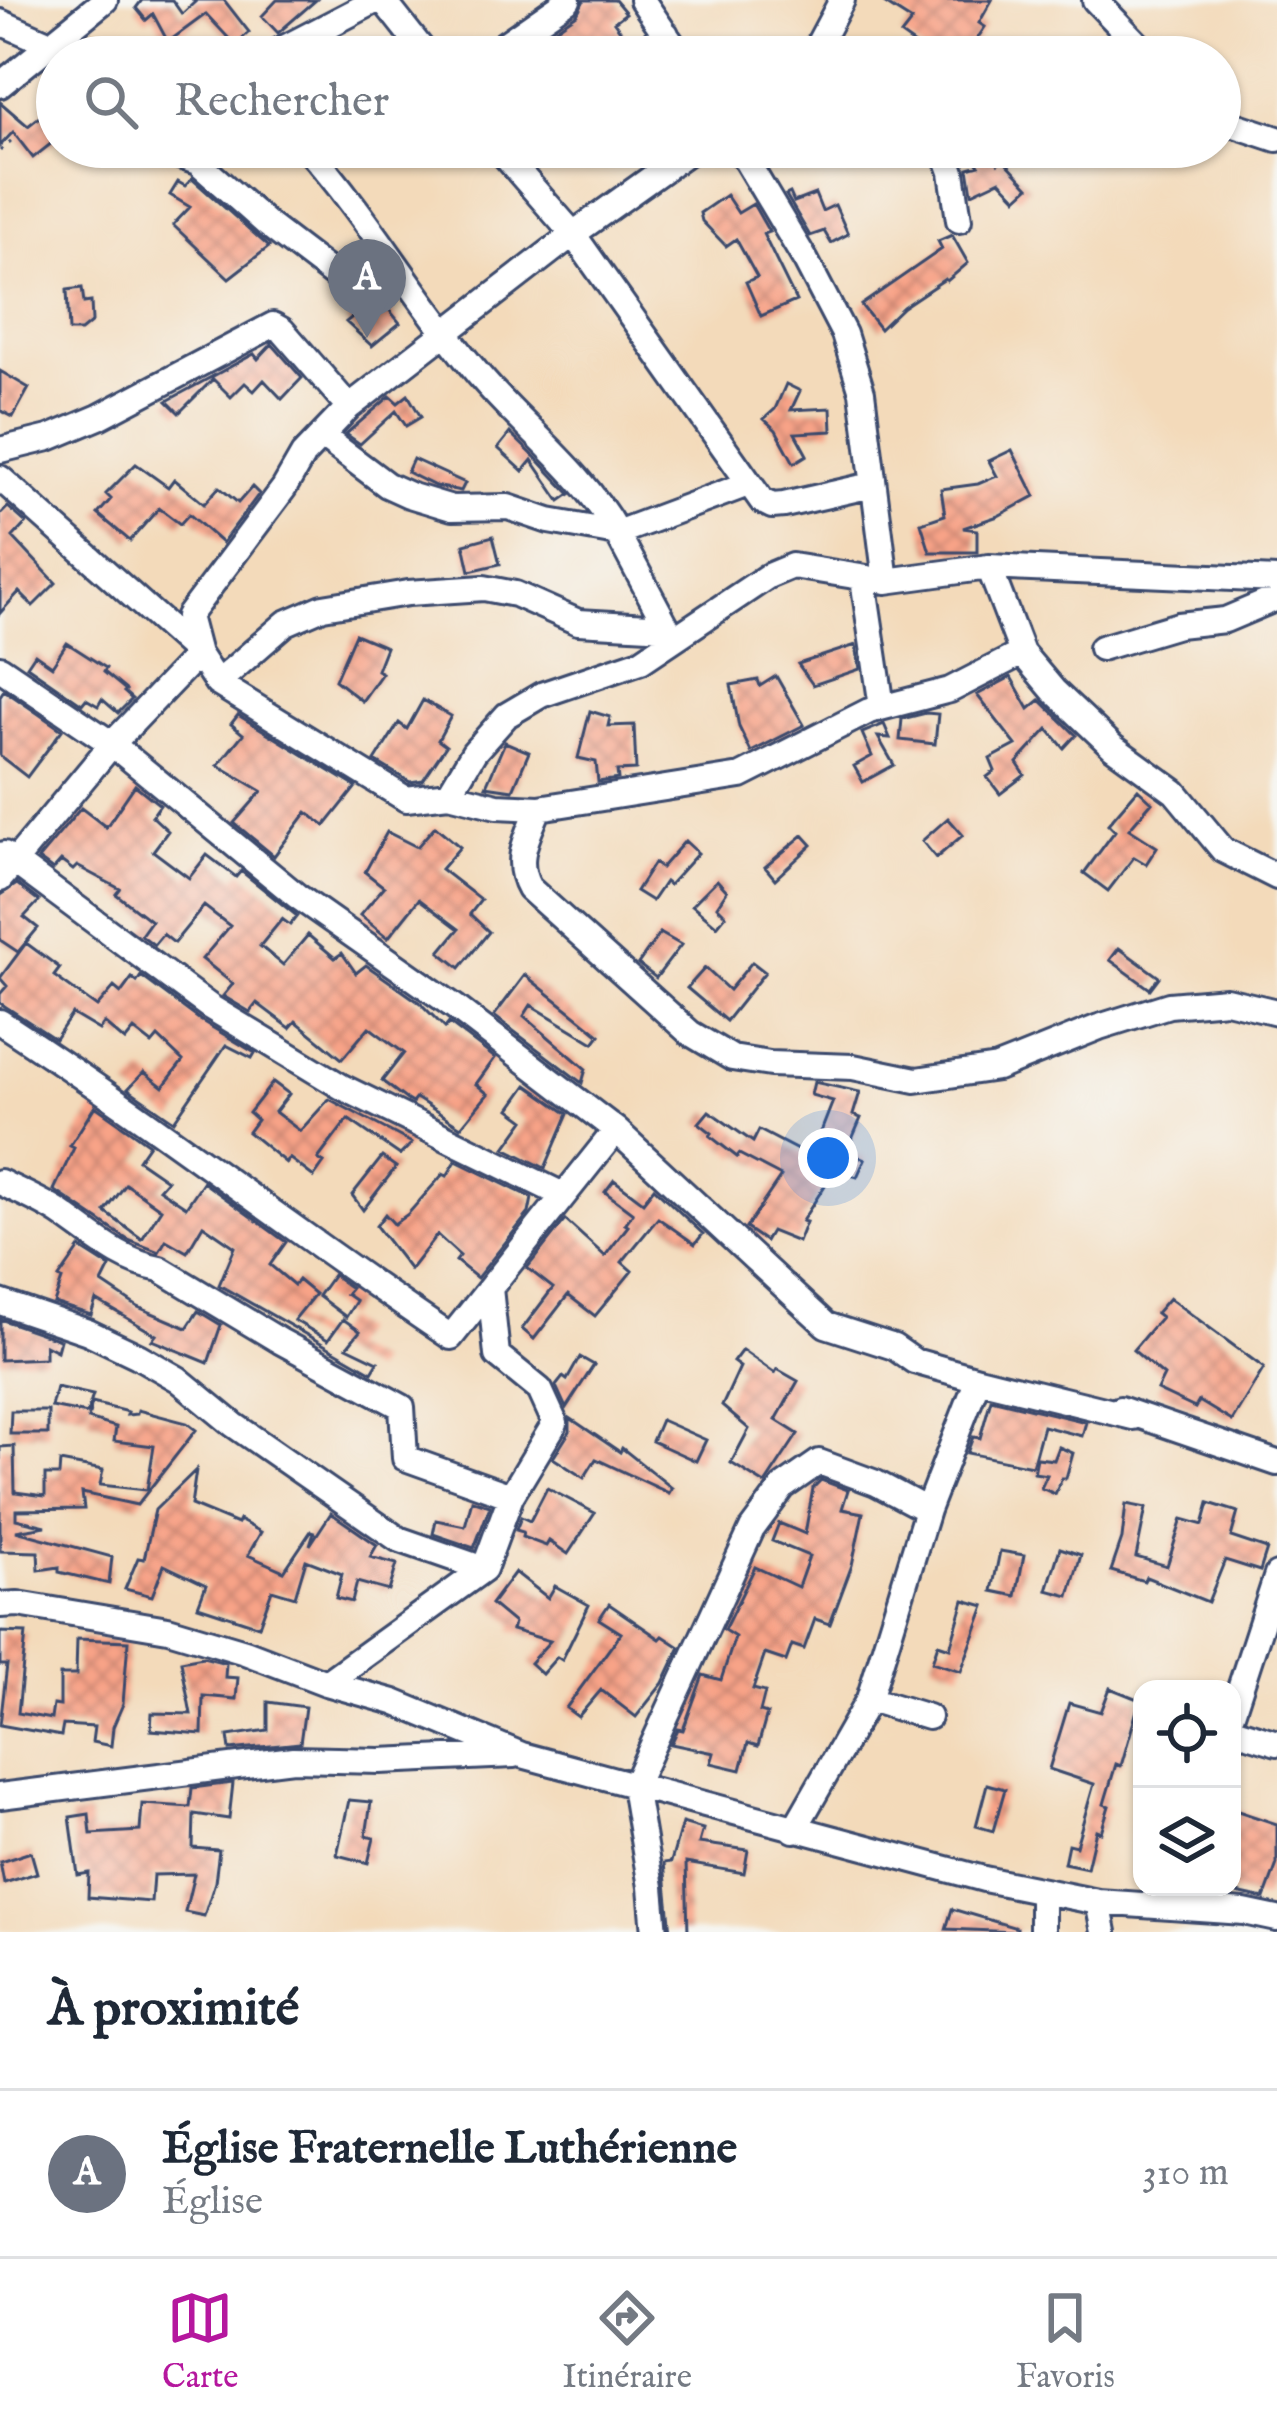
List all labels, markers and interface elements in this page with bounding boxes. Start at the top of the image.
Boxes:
search box [36,36,1241,168]
icon: search [78,69,144,135]
text: Rechercher [174,74,389,131]
pin: A [328,239,406,338]
your location [798,1128,858,1188]
map controls [1133,1680,1241,1896]
button: locate [1133,1680,1241,1788]
button: layers [1133,1788,1241,1896]
text: À proximité [48,1978,299,2043]
text: Église Fraternelle Luthérienne [162,2121,737,2178]
text: A [74,2149,100,2198]
text: 310 m [1142,2149,1229,2198]
text: Église [162,2178,263,2227]
tab: Carte [162,2285,239,2399]
tab: Itinéraire [563,2285,692,2399]
tab: Favoris [1016,2285,1115,2399]

